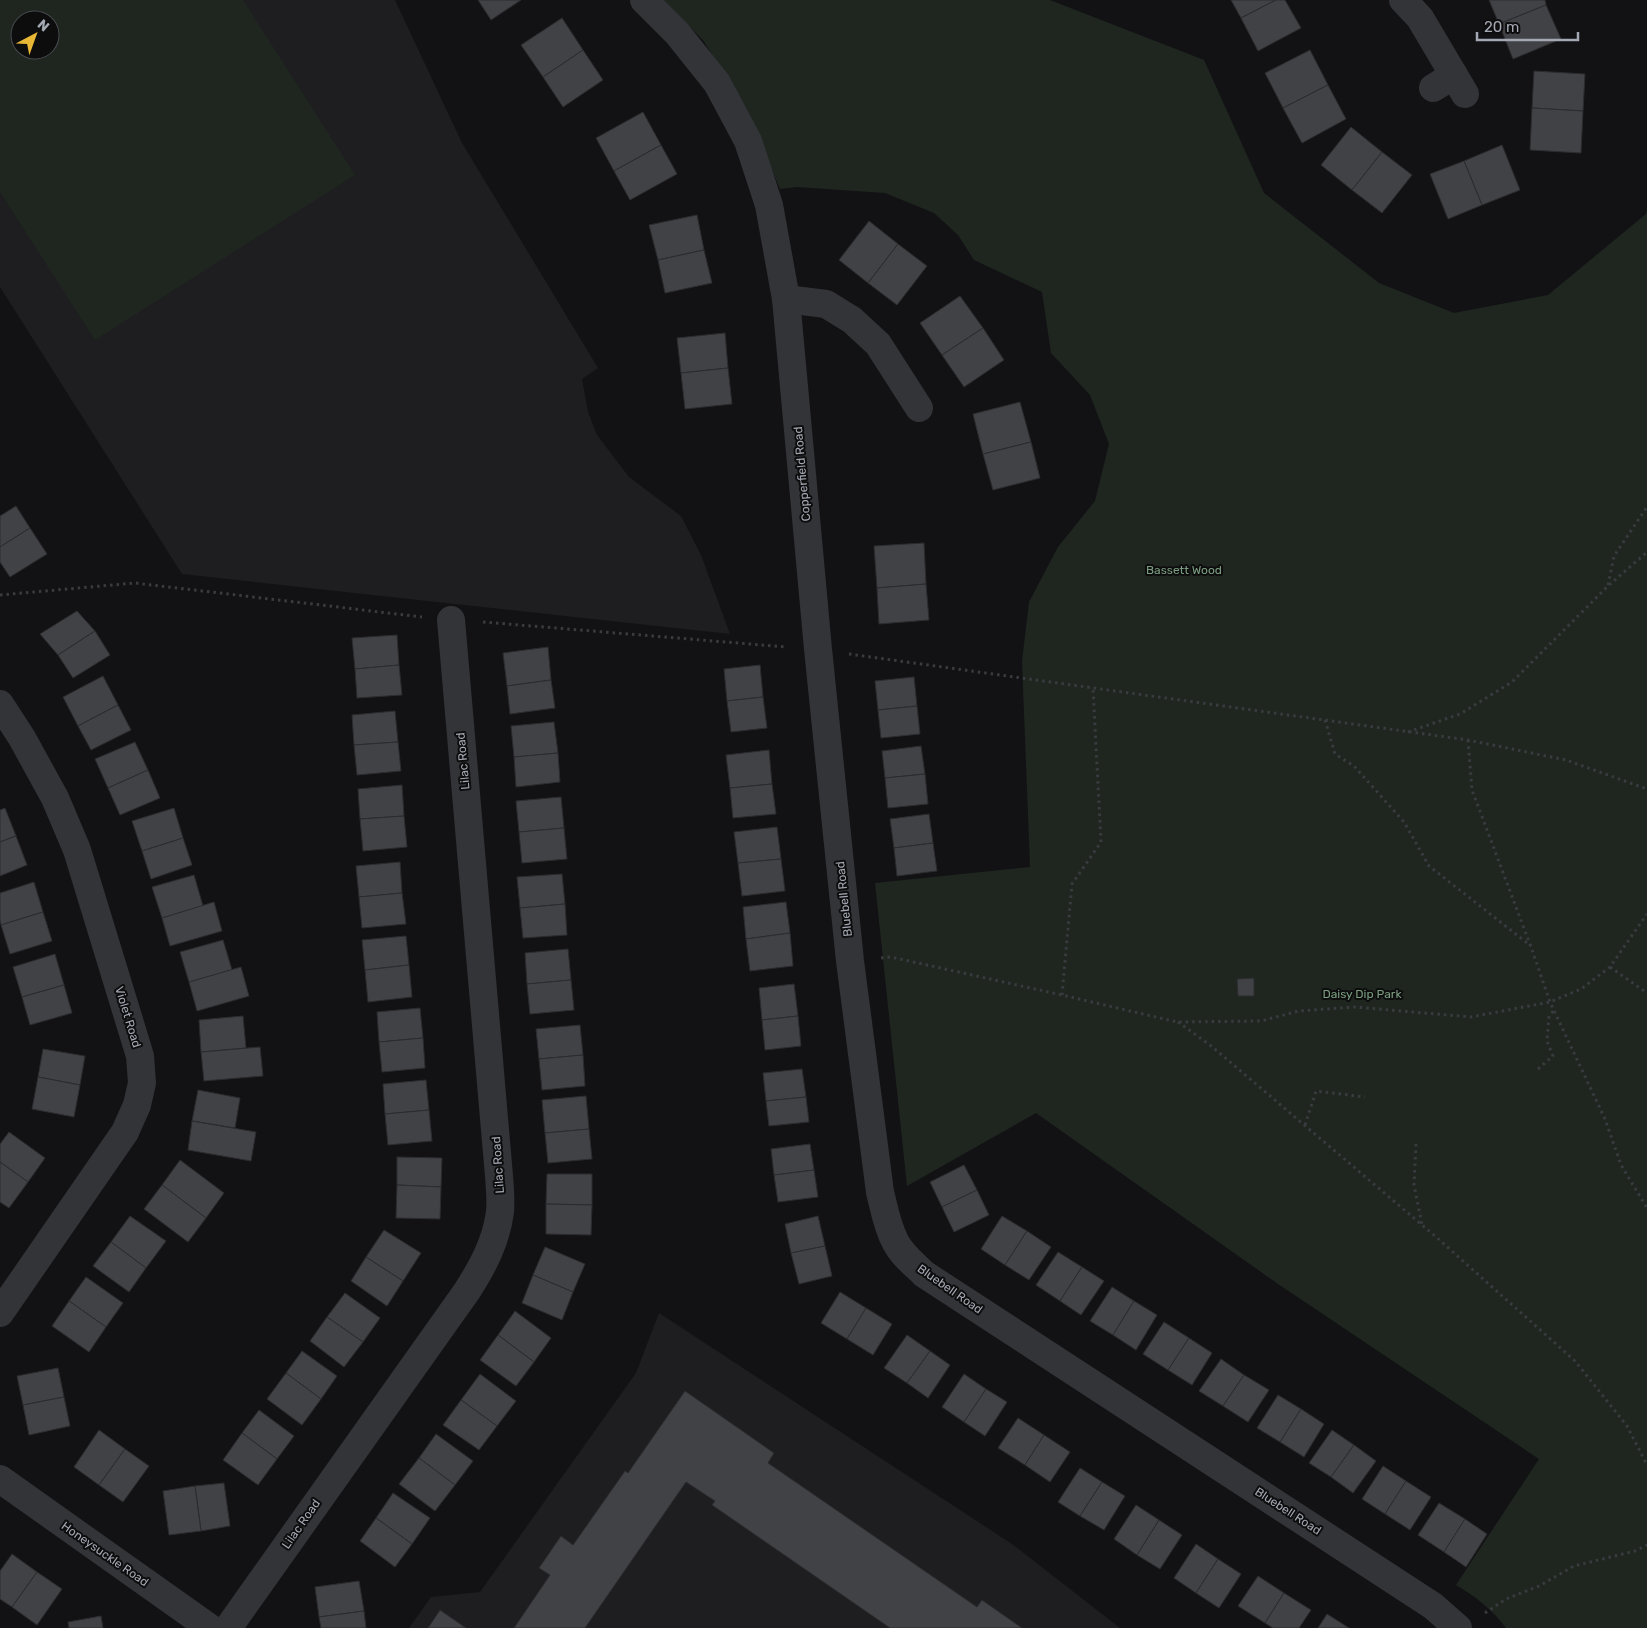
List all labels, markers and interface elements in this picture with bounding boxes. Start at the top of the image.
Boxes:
north arrow [10,10,60,60]
scale bar [1477,10,1578,42]
text: N [34,16,53,35]
text: 20 m [1484,18,1519,36]
street label: Copperfield Road [791,426,813,522]
park label: Bassett Wood [1146,563,1222,577]
street label: Lilac Road [454,732,472,790]
street label: Bluebell Road [833,860,855,938]
street label: Violet Road [112,985,144,1049]
park label: Daisy Dip Park [1322,987,1402,1001]
street label: Lilac Road [489,1136,507,1194]
street label: Bluebell Road [915,1261,985,1317]
street label: Bluebell Road [1252,1484,1324,1538]
street label: Lilac Road [279,1497,323,1551]
street label: Honeysuckle Road [59,1519,151,1589]

